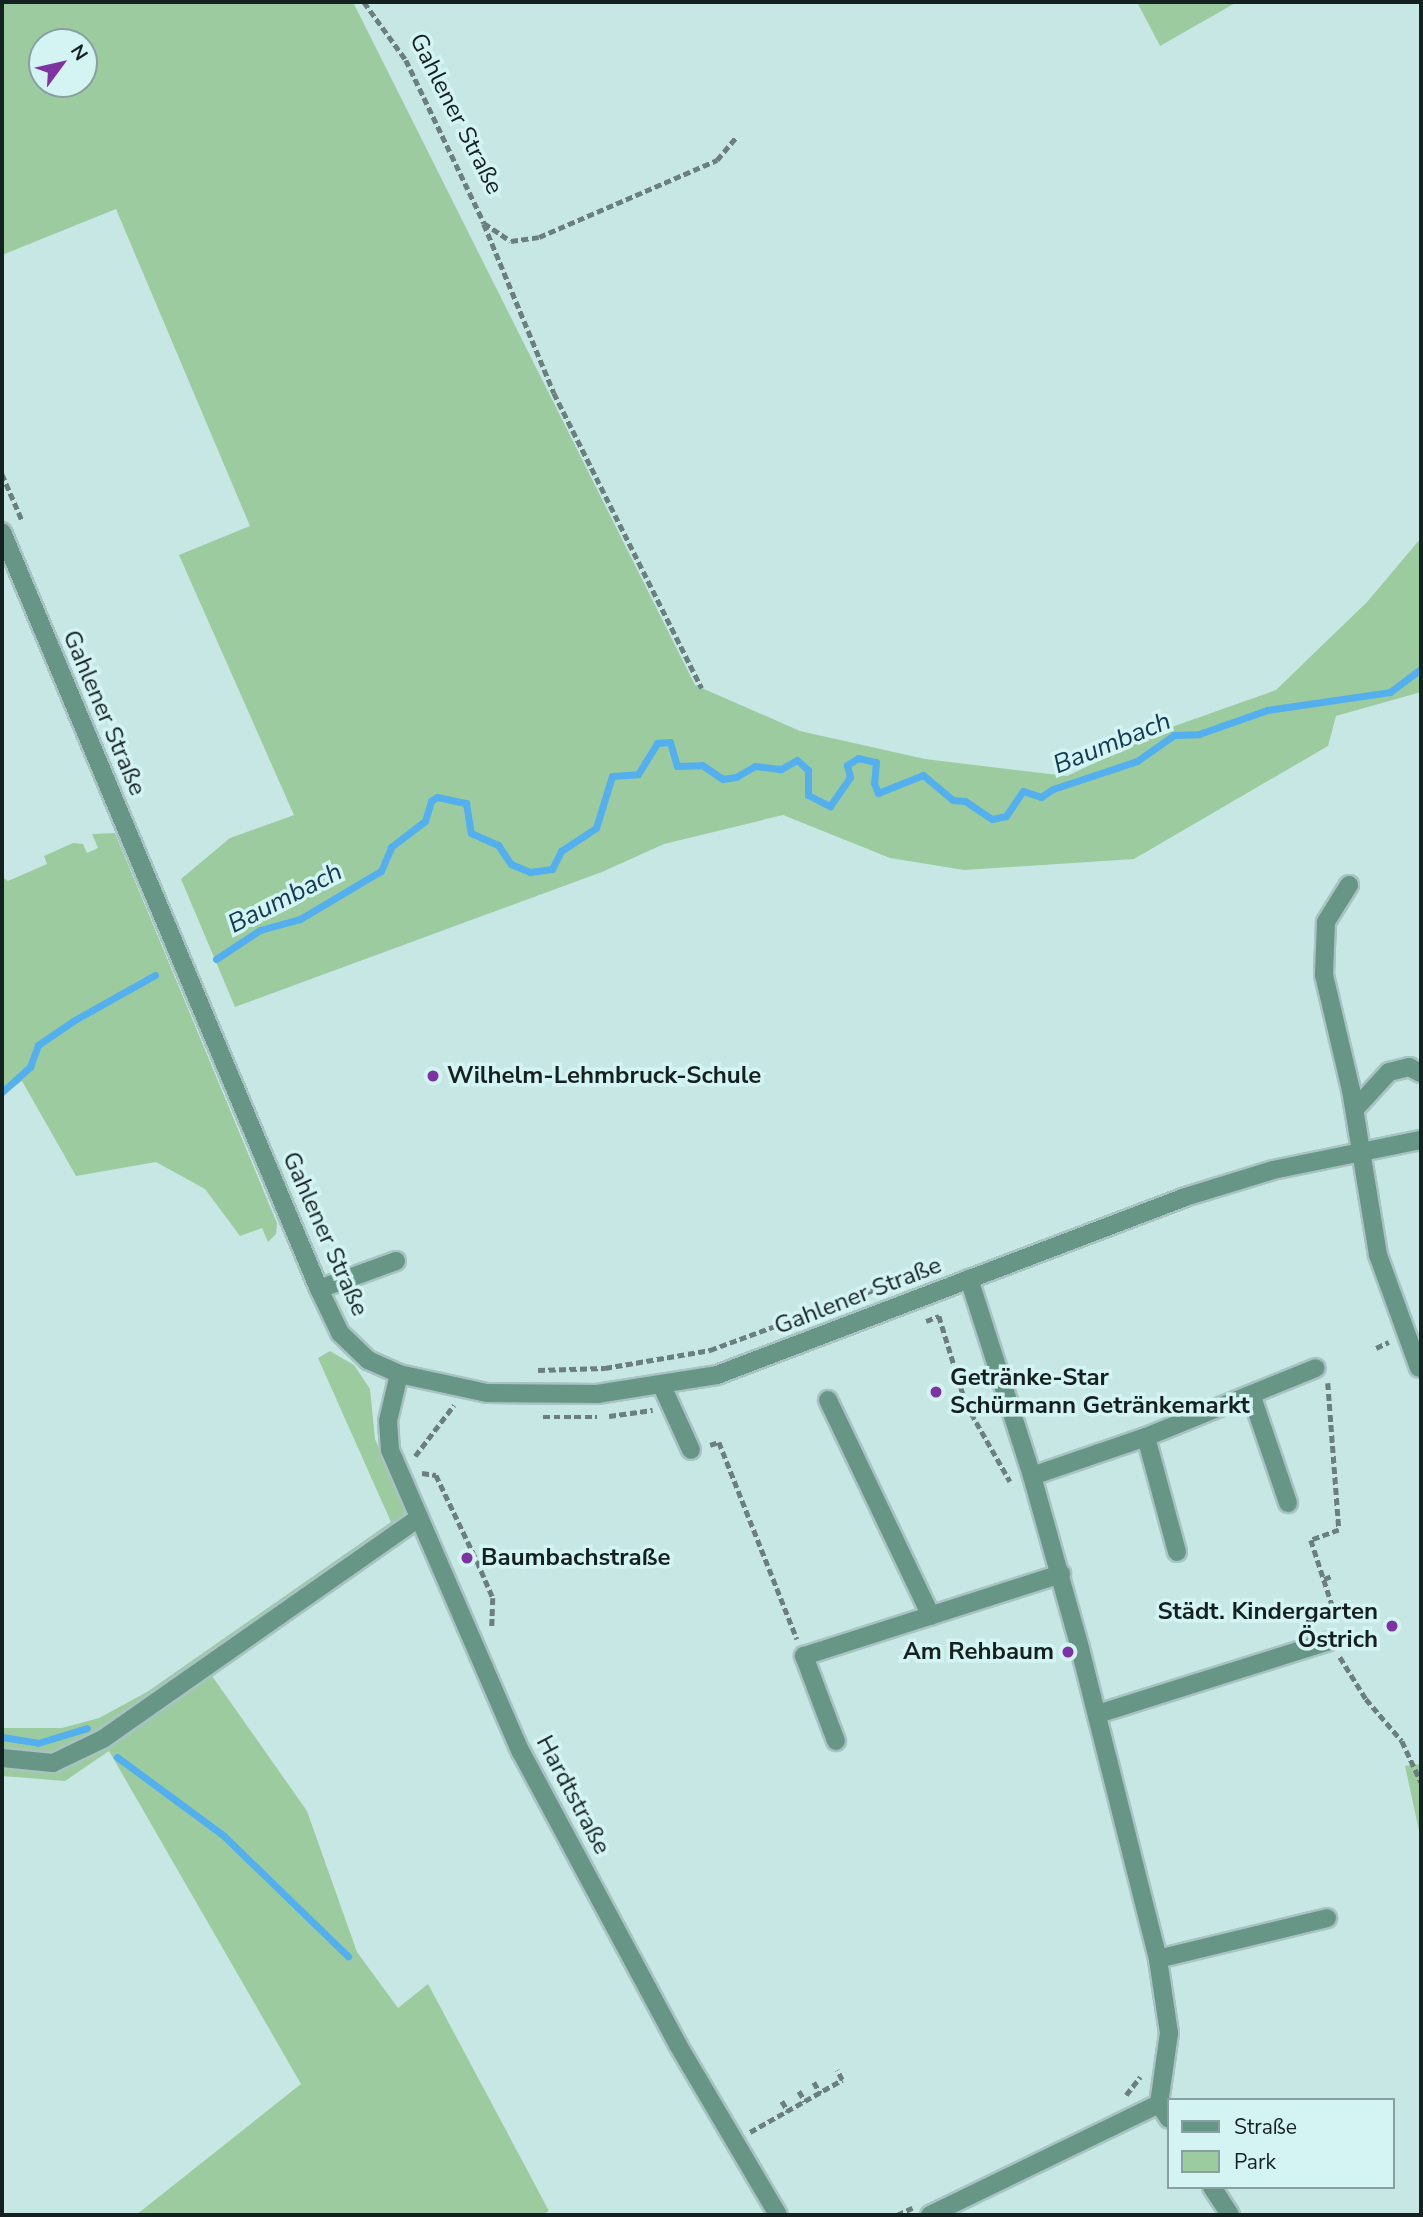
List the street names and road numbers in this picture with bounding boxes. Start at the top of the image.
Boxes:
street label: Gahlener Straße [403,29,509,199]
street label: Gahlener Straße [56,626,152,800]
street label: Gahlener Straße [276,1148,374,1320]
street label: Gahlener Straße [770,1251,946,1341]
street label: Hardtstraße [530,1731,616,1859]

